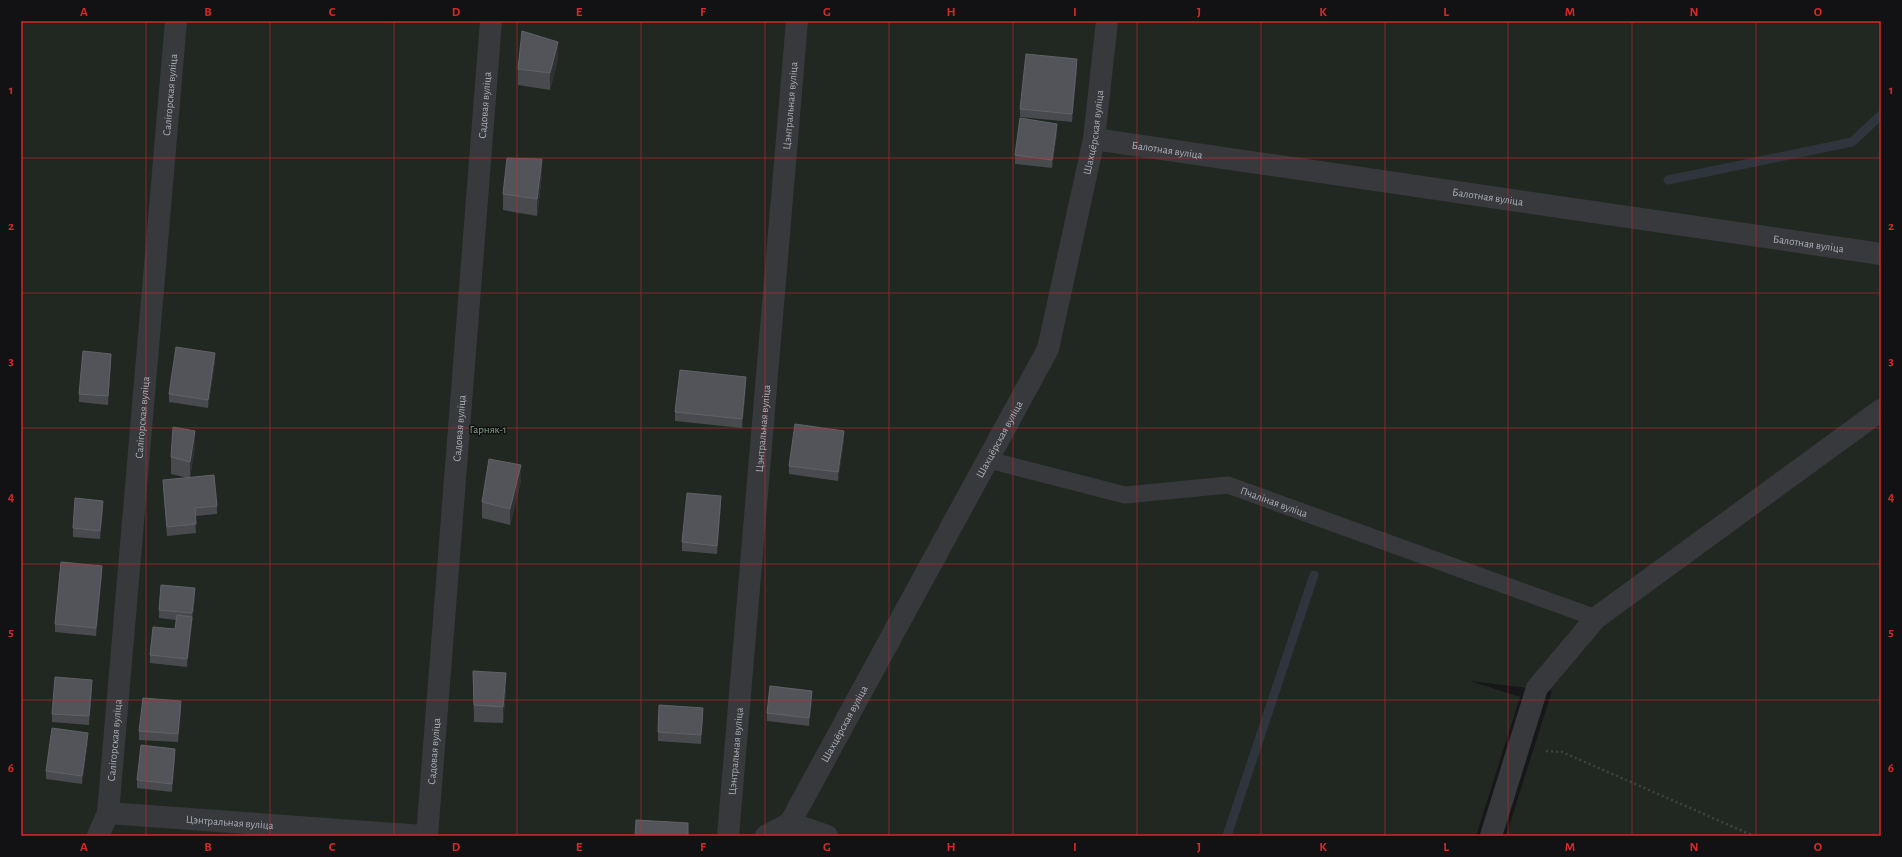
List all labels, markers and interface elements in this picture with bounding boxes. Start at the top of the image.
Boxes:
text: A [80,6,88,19]
text: B [204,6,212,19]
text: C [329,6,336,19]
text: D [452,6,461,19]
text: E [576,6,583,19]
text: F [700,6,707,19]
text: G [823,6,831,19]
text: H [946,6,956,19]
text: I [1073,6,1077,19]
text: J [1197,6,1201,19]
text: K [1319,6,1327,19]
text: L [1443,6,1449,19]
text: M [1565,6,1575,19]
text: N [1689,6,1699,19]
text: O [1814,6,1823,19]
street label: Салігорская вуліца [161,53,179,136]
street label: Цэнтральная вуліца [781,61,799,150]
street label: Садовая вуліца [476,71,492,139]
text: 1 [9,84,13,97]
text: 1 [1889,84,1893,97]
street label: Шахцёрская вуліца [1081,89,1105,176]
street label: Балотная вуліца [1131,139,1203,160]
street label: Балотная вуліца [1452,186,1524,207]
text: 2 [8,220,14,233]
text: 2 [1888,220,1894,233]
street label: Балотная вуліца [1772,233,1845,254]
text: 3 [8,355,14,368]
text: 3 [1888,355,1894,368]
street label: Салігорская вуліца [133,376,151,459]
street label: Цэнтральная вуліца [753,384,772,473]
street label: Садовая вуліца [451,394,467,462]
street label: Шахцёрская вуліца [974,399,1024,479]
park label: Гарняк-1 [470,424,506,435]
street label: Пчаліная вуліца [1239,484,1309,519]
text: 4 [8,491,15,504]
text: 4 [1888,491,1895,504]
text: 5 [8,626,14,639]
text: 5 [1888,626,1894,639]
street label: Шахцёрская вуліца [819,683,869,764]
street label: Салігорская вуліца [105,699,123,782]
street label: Цэнтральная вуліца [726,707,744,796]
street label: Садовая вуліца [426,717,442,785]
text: 6 [8,762,14,775]
text: 6 [1888,762,1894,775]
street label: Цэнтральная вуліца [185,813,274,831]
text: A [80,841,88,854]
text: B [204,841,212,854]
text: C [329,841,336,854]
text: D [452,841,461,854]
text: E [576,841,583,854]
text: F [700,841,707,854]
text: G [823,841,831,854]
text: H [946,841,956,854]
text: I [1073,841,1077,854]
text: J [1197,841,1201,854]
text: K [1319,841,1327,854]
text: L [1443,841,1449,854]
text: M [1565,841,1575,854]
text: N [1689,841,1699,854]
text: O [1814,841,1823,854]

